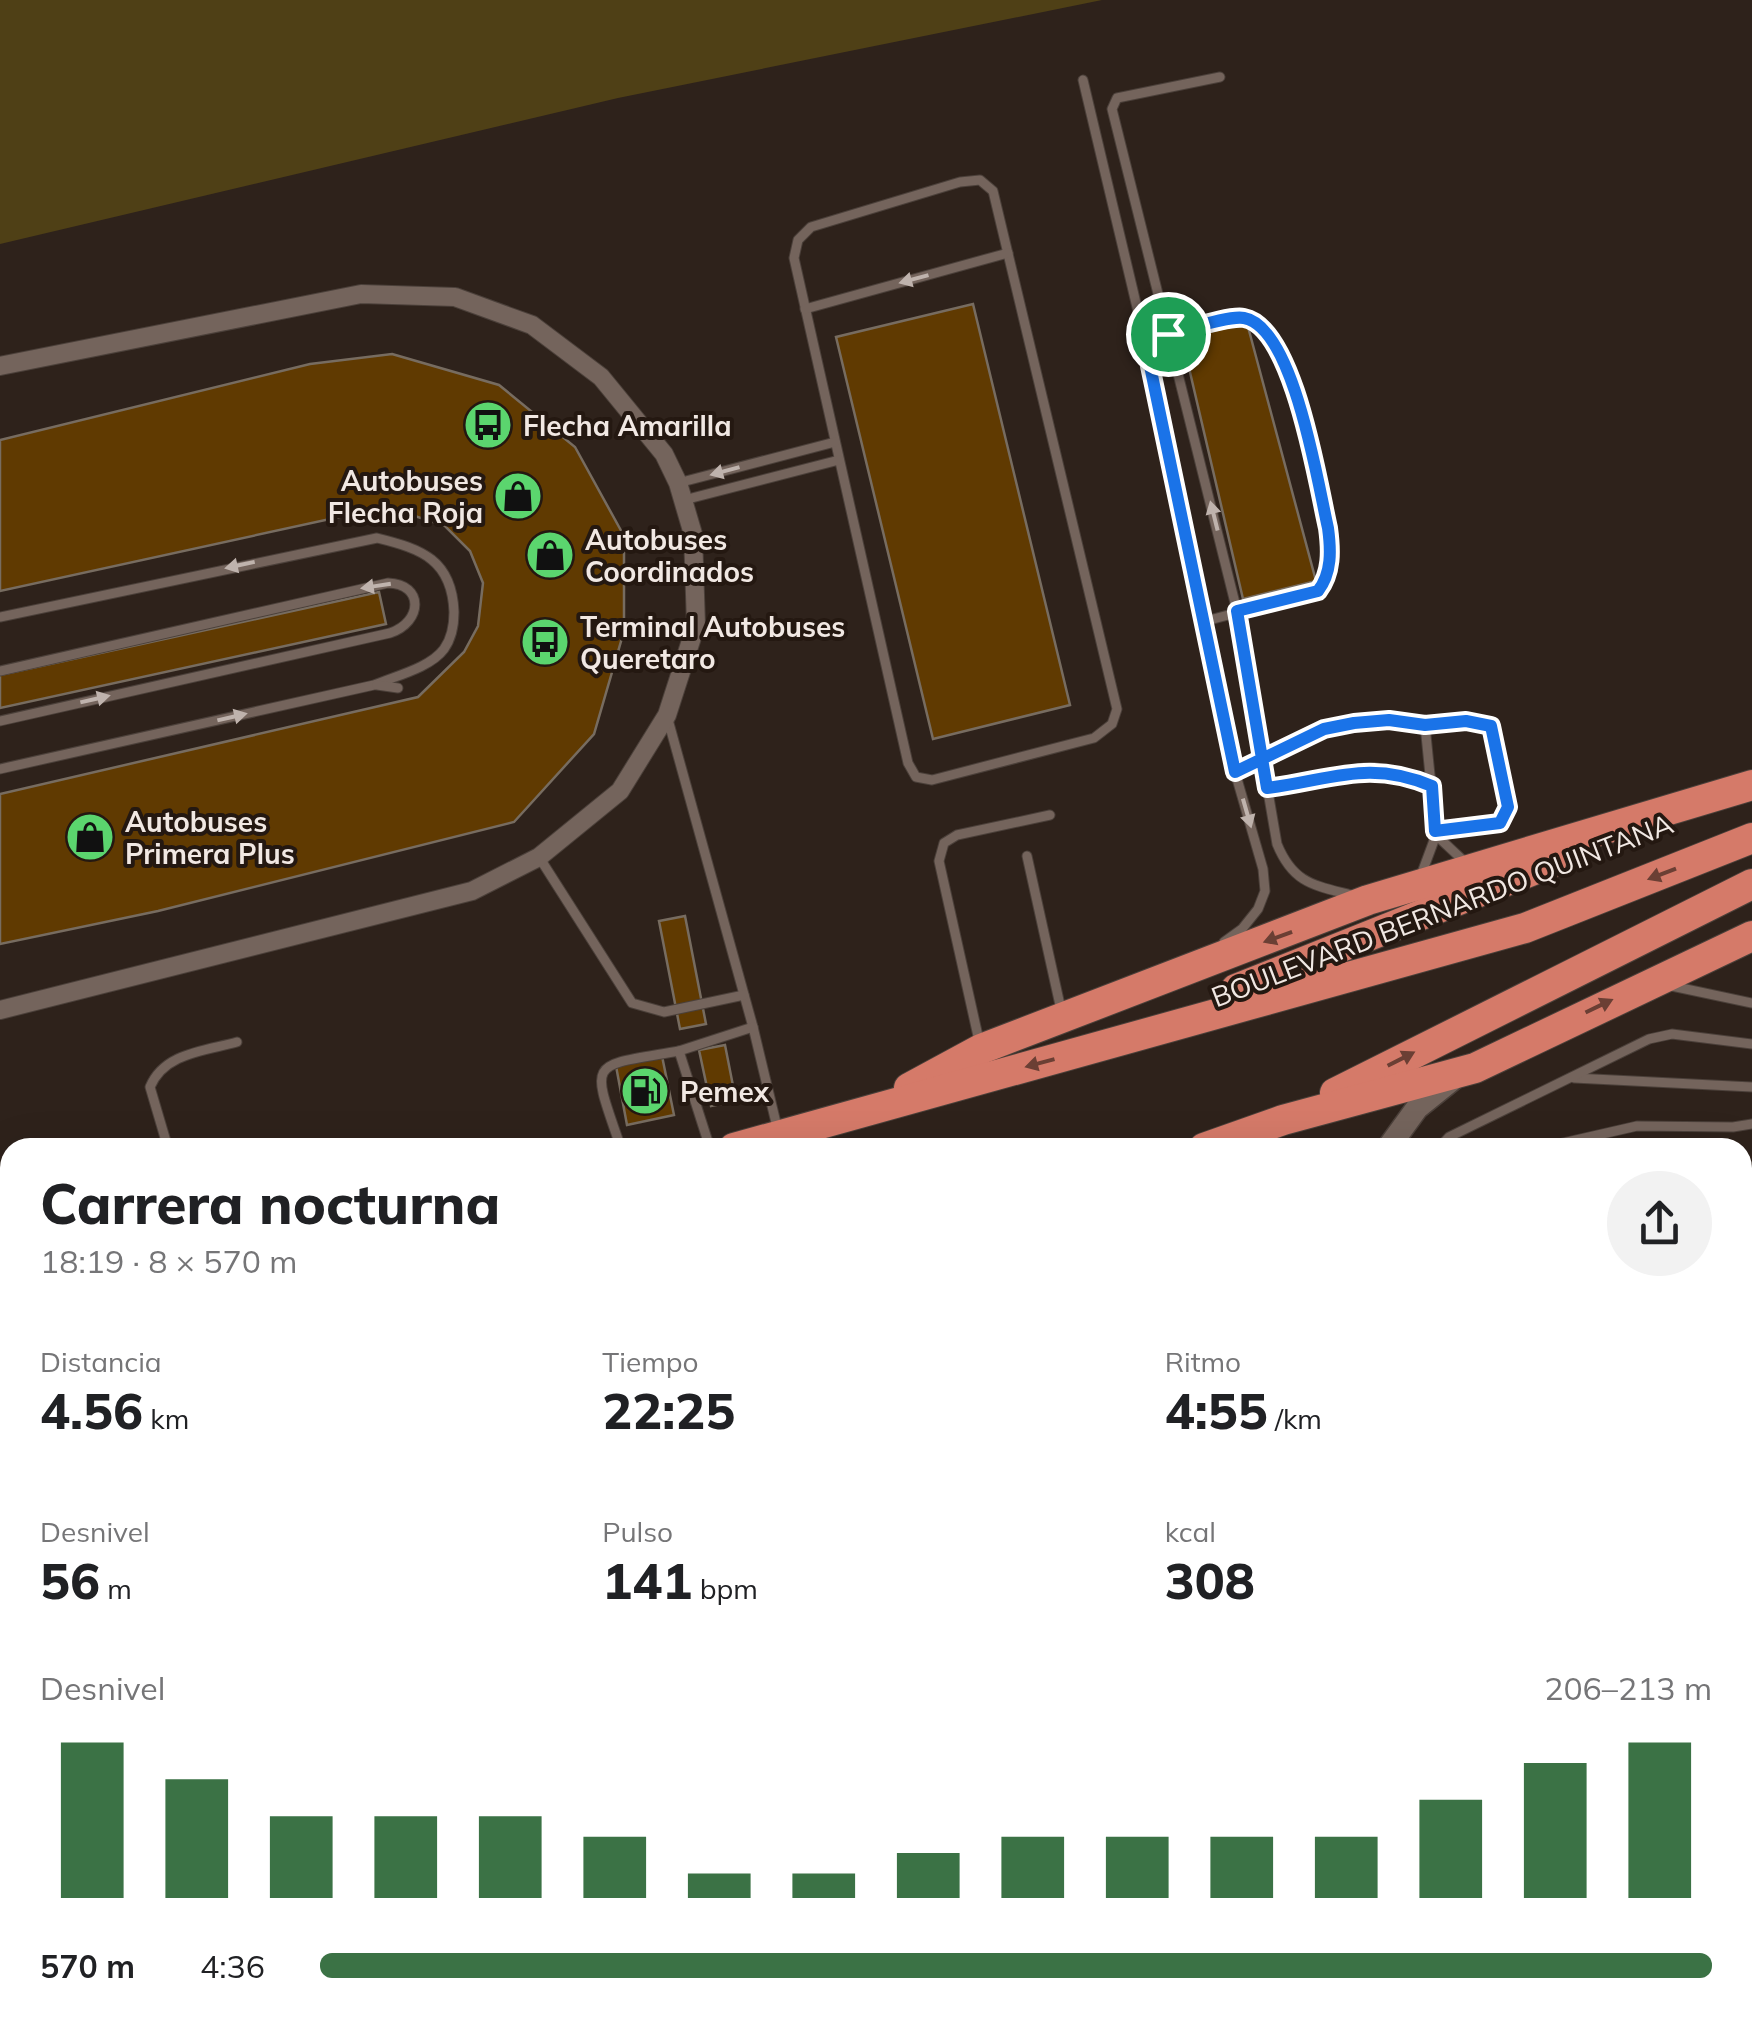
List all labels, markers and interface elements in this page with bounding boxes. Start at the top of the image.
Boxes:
one-way arrow [898,272,929,288]
pin [1126,292,1211,377]
icon: arrive [1141,307,1196,362]
bus stop icon: Flecha Amarilla [462,399,514,451]
place label: Flecha Amarilla [523,408,732,443]
place label: Autobuses Flecha Roja [328,463,483,530]
one-way arrow [709,463,740,479]
shop icon: Autobuses Flecha Roja [492,470,544,522]
one-way arrow [1206,500,1221,531]
place label: Autobuses Coordinados [585,522,754,589]
shop icon: Autobuses Coordinados [524,529,576,581]
one-way arrow [224,558,255,573]
one-way arrow [360,579,391,594]
place label: Terminal Autobuses Queretaro [580,609,845,676]
bus stop icon: Terminal Autobuses Queretaro [519,616,571,668]
one-way arrow [80,691,111,706]
one-way arrow [217,709,248,724]
one-way arrow [1240,798,1256,829]
place label: Autobuses Primera Plus [125,804,295,871]
street label: BOULEVARD BERNARDO QUINTANA [1206,805,1678,1014]
shop icon: Autobuses Primera Plus [64,811,116,863]
one-way arrow [1646,867,1676,883]
one-way arrow [1262,930,1292,945]
one-way arrow [1585,998,1614,1015]
one-way arrow [1387,1051,1416,1068]
one-way arrow [1025,1056,1056,1072]
fuel station icon: Pemex [619,1065,671,1117]
place label: Pemex [680,1074,770,1109]
text: Carrera nocturna [40,1169,500,1238]
button: share [1607,1171,1712,1276]
text: 18:19 · 8 × 570 m [40,1241,297,1281]
text: Distancia [40,1344,162,1379]
text: Tiempo [602,1344,699,1379]
text: Ritmo [1165,1344,1241,1379]
text: 4.56 [40,1379,143,1442]
text: 22:25 [602,1379,735,1442]
text: 4:55 [1165,1379,1268,1442]
text: km [143,1401,189,1436]
text: /km [1268,1401,1322,1436]
text: Desnivel [40,1514,150,1549]
text: Pulso [602,1514,673,1549]
text: kcal [1165,1514,1216,1549]
text: 56 [40,1549,100,1612]
text: 141 [602,1549,692,1612]
text: 308 [1165,1549,1255,1612]
text: m [100,1571,132,1606]
text: bpm [692,1571,758,1606]
text: Desnivel [40,1668,165,1708]
text: 206–213 m [1544,1668,1712,1708]
text: 570 m [40,1946,135,1986]
text: 4:36 [200,1946,265,1986]

